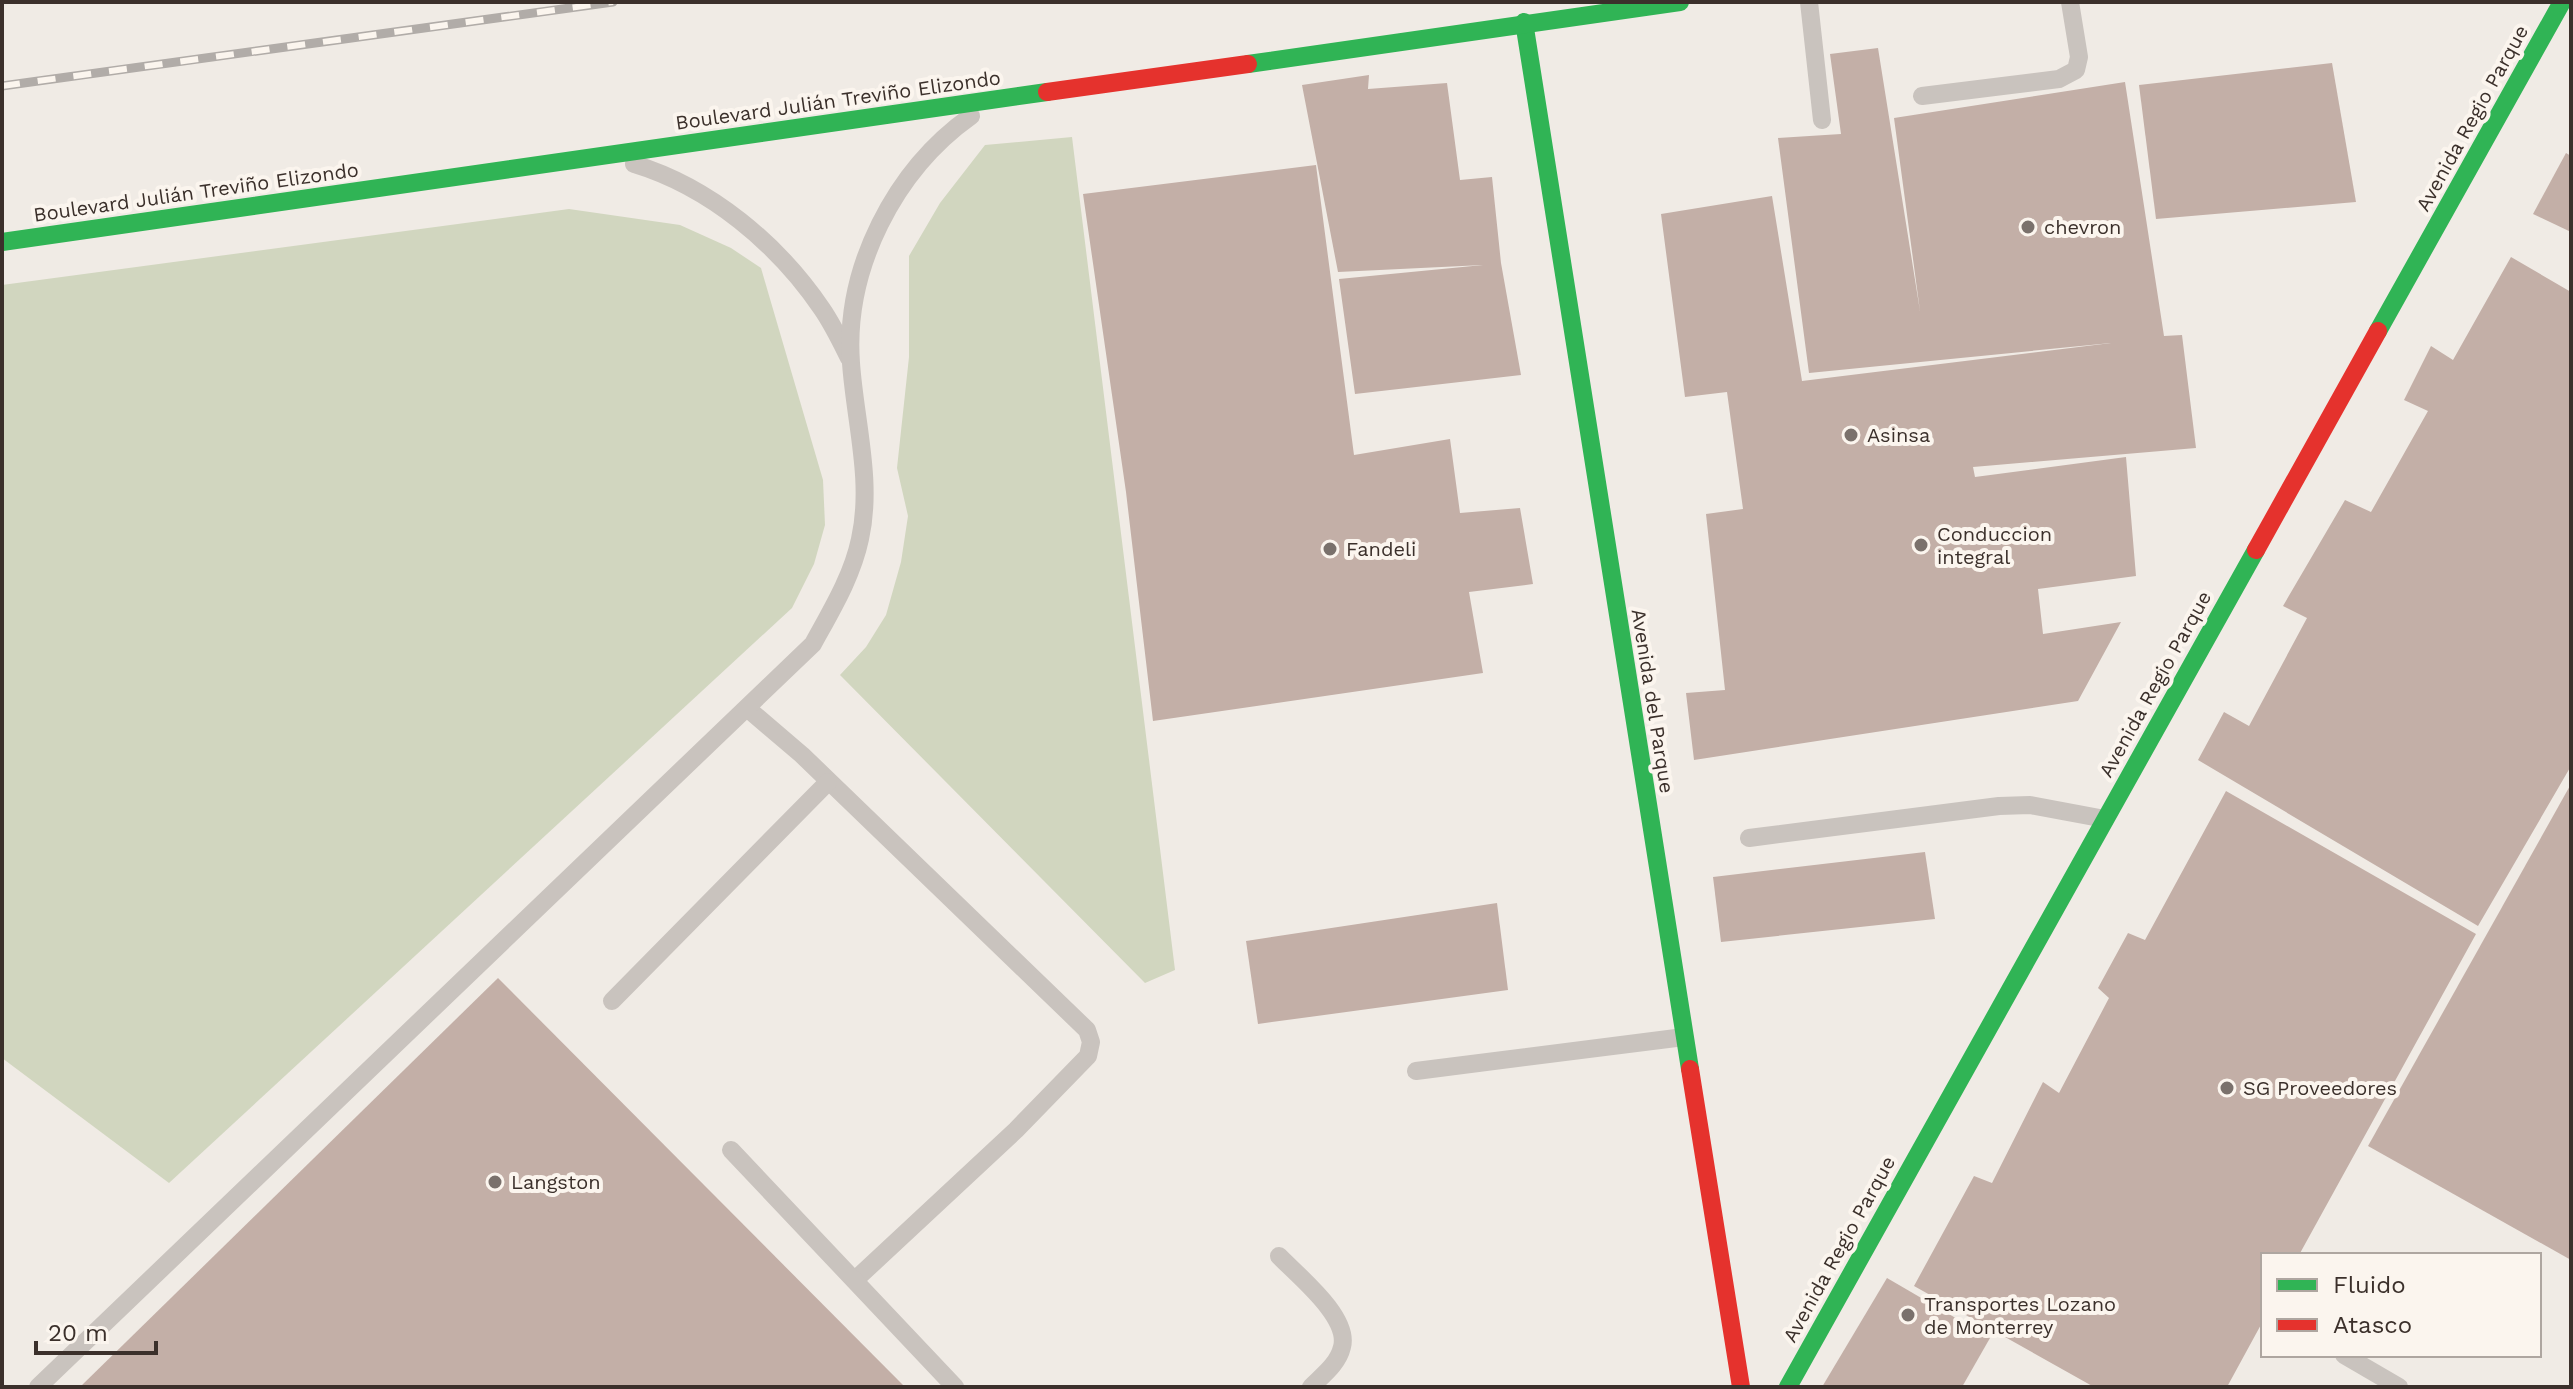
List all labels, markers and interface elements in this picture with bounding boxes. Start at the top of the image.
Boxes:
street label: Avenida Regio Parque [2411,21,2533,215]
street label: Boulevard Julián Treviño Elizondo [674,65,1002,135]
street label: Boulevard Julián Treviño Elizondo [32,157,360,227]
place label: chevron [2044,215,2121,239]
marker: chevron [2019,218,2037,236]
place label: Asinsa [1867,423,1930,447]
marker: Asinsa [1842,426,1860,444]
place label: Conduccion integral [1937,522,2052,569]
marker: Conduccion integral [1912,536,1930,554]
place label: Fandeli [1346,537,1416,561]
marker: Fandeli [1321,540,1339,558]
street label: Avenida Regio Parque [2094,587,2216,781]
street label: Avenida del Parque [1627,607,1679,795]
place label: SG Proveedores [2243,1076,2397,1100]
marker: SG Proveedores [2218,1079,2236,1097]
street label: Avenida Regio Parque [1778,1152,1900,1346]
place label: Langston [511,1170,601,1194]
marker: Langston [486,1173,504,1191]
legend [2261,1253,2541,1357]
text: Fluido [2333,1271,2406,1299]
place label: Transportes Lozano de Monterrey [1924,1292,2116,1339]
scale bar [36,1305,156,1355]
marker: Transportes Lozano de Monterrey [1899,1306,1917,1324]
text: Atasco [2333,1311,2412,1339]
text: 20 m [48,1319,108,1347]

